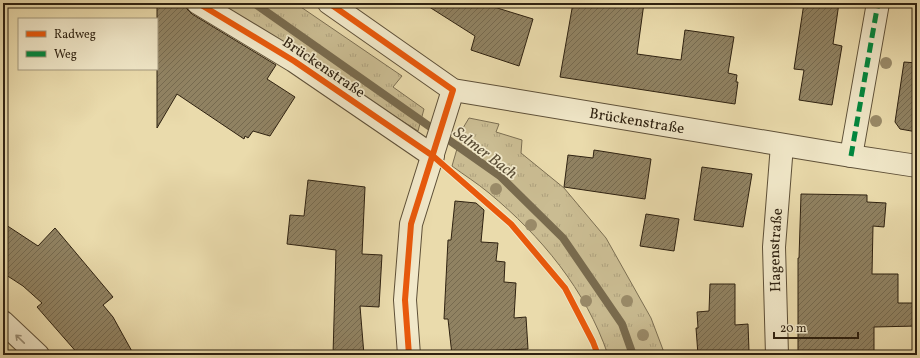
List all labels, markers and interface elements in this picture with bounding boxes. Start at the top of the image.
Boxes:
legend [18,18,158,70]
text: Radweg [54,27,96,43]
street label: Brückenstraße [278,33,369,104]
text: Weg [54,47,77,63]
street label: Brückenstraße [588,104,686,140]
water label: Selmer Bach [448,122,521,185]
street label: Hagenstraße [765,207,789,292]
scale bar [774,314,858,340]
text: 20 m [780,321,807,337]
one-way arrow [15,334,25,343]

